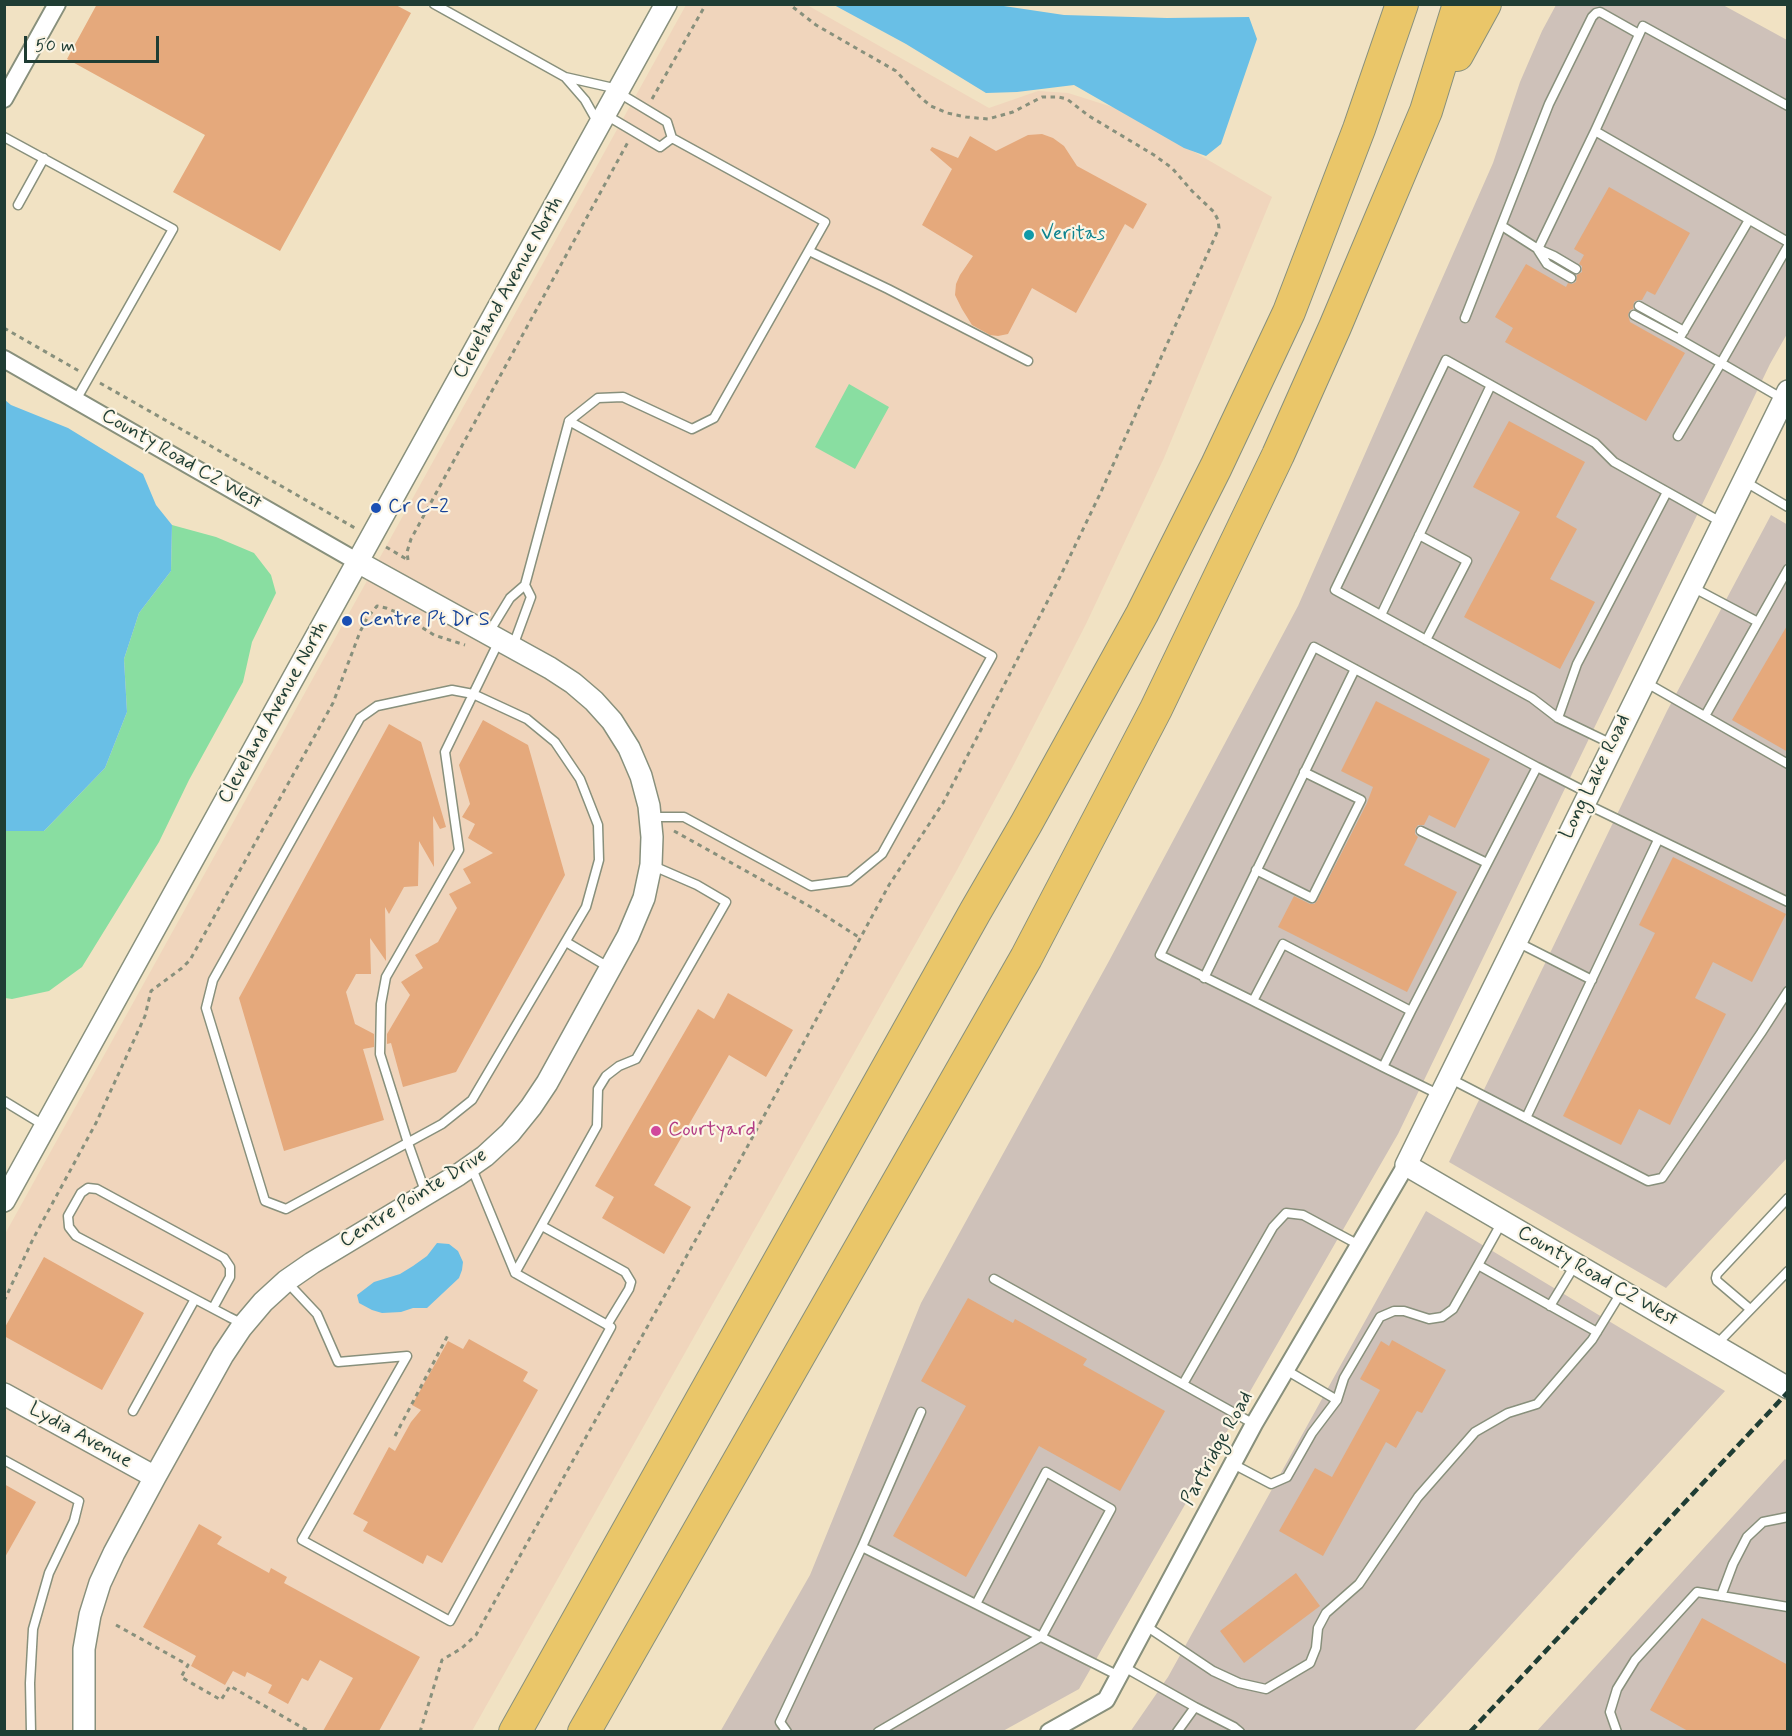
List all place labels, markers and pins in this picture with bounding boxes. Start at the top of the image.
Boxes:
place label: Veritas [1041,223,1105,247]
marker: Veritas [1022,228,1036,242]
place label: Cr C-2 [388,496,449,520]
marker: Cr C-2 [369,501,383,515]
place label: Centre Pt Dr S [359,609,490,633]
marker: Centre Pt Dr S [340,614,354,628]
place label: Courtyard [668,1119,756,1143]
marker: Courtyard [649,1124,663,1138]

